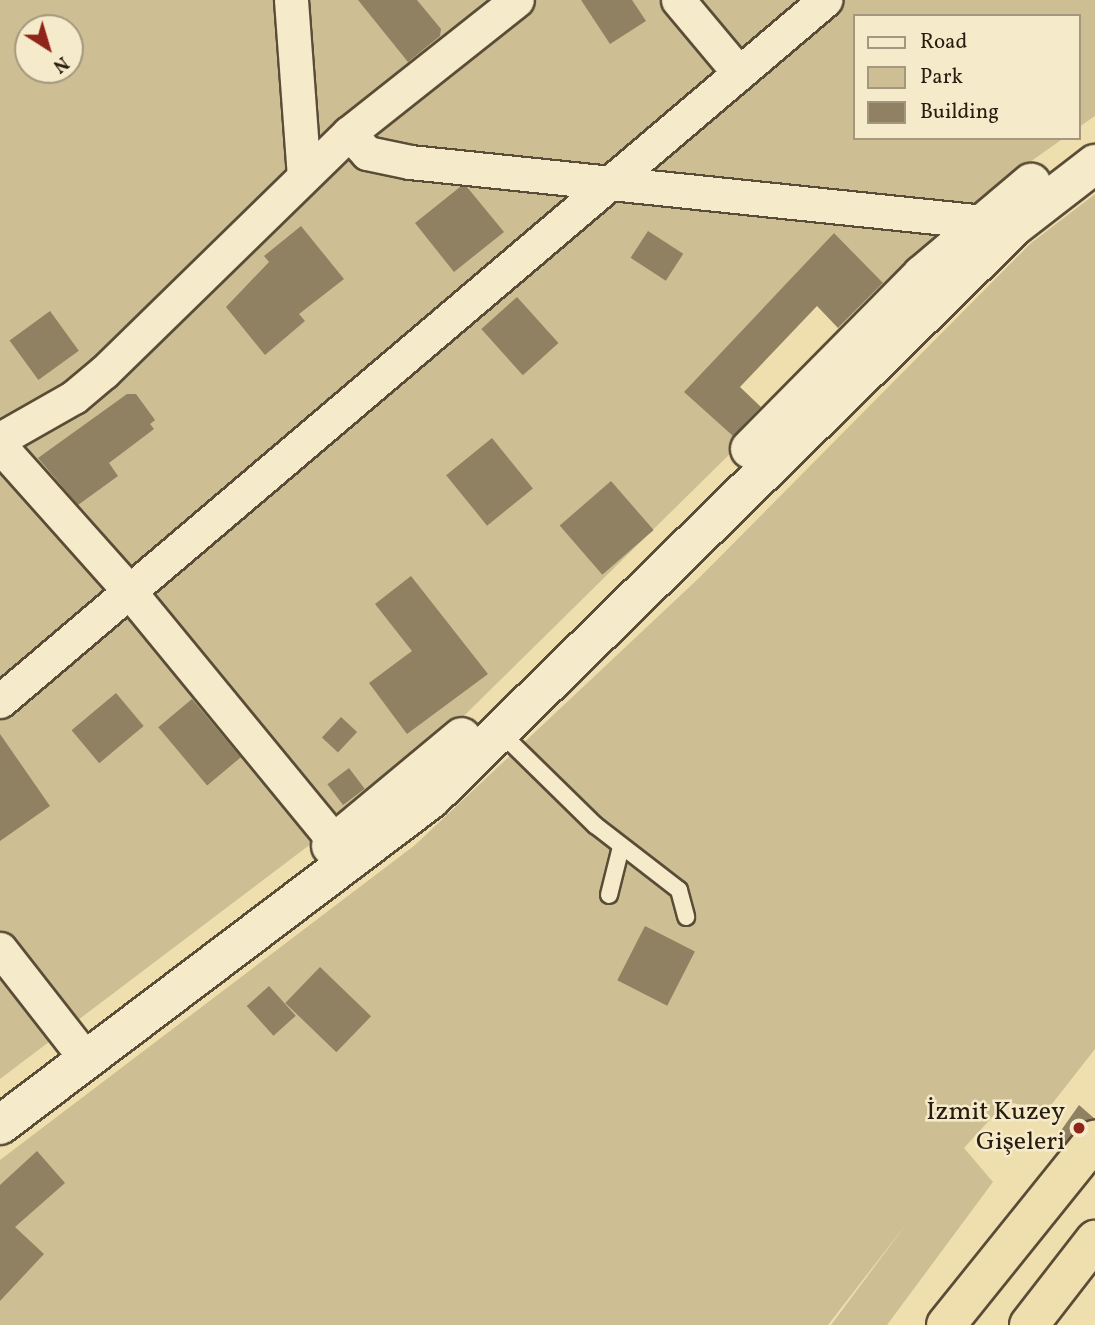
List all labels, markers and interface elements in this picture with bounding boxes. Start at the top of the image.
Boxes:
north arrow [14,14,84,84]
legend [853,14,1081,140]
text: Road [920,28,967,57]
text: N [47,50,74,79]
text: Park [920,63,963,92]
text: Building [920,98,999,127]
place label: İzmit Kuzey Gişeleri [926,1097,1065,1158]
marker: İzmit Kuzey Gişeleri [1071,1120,1087,1136]

